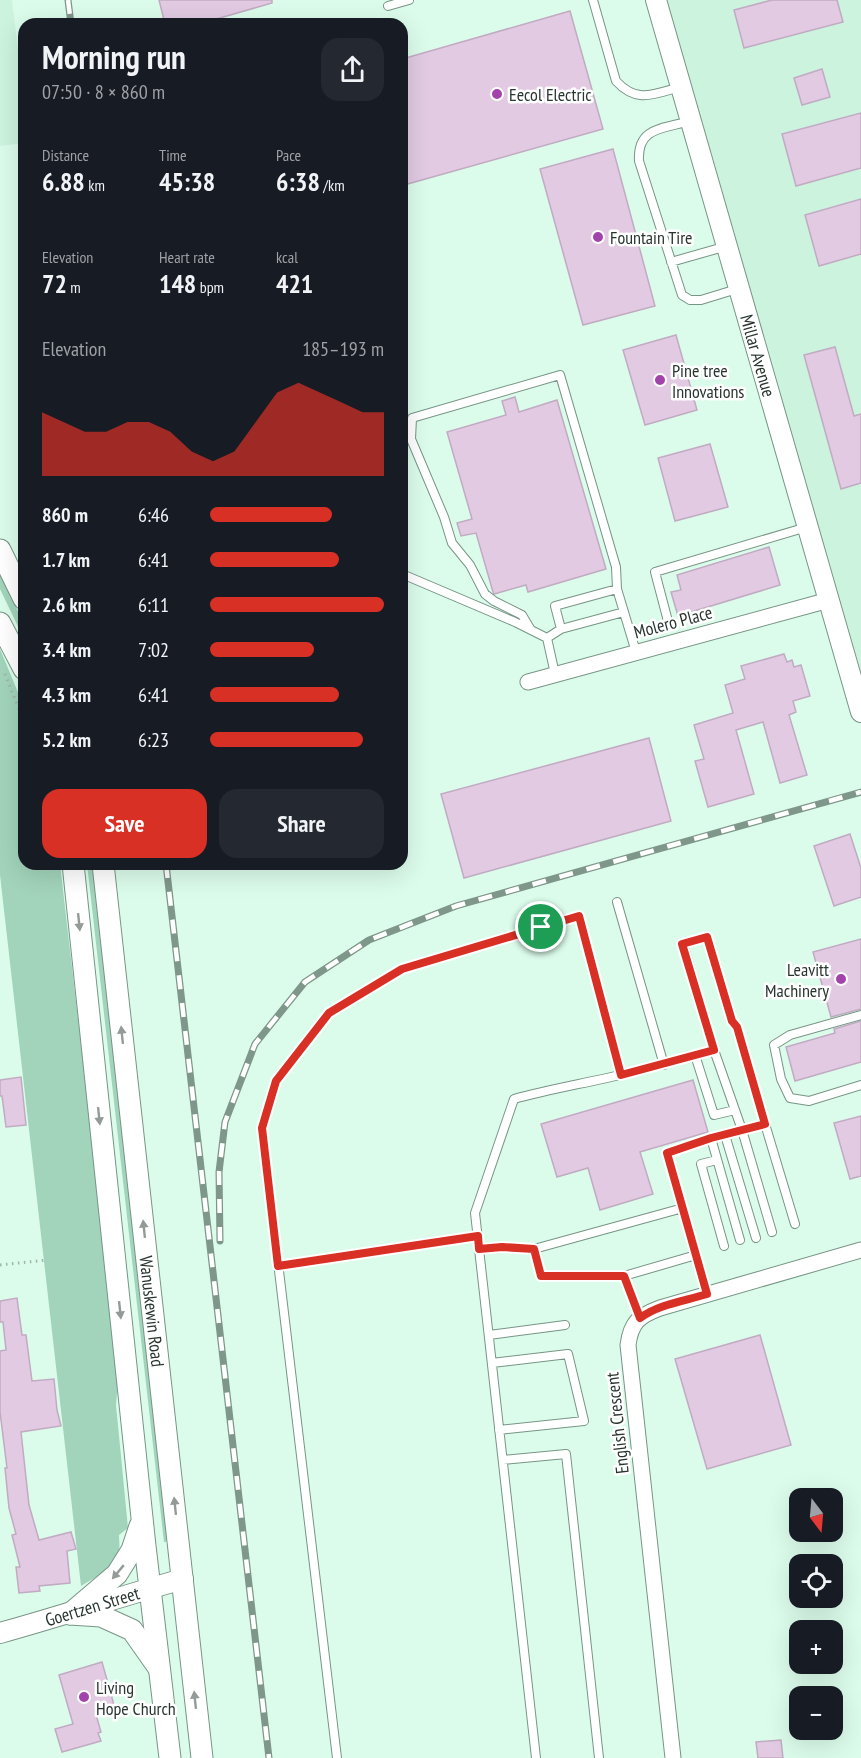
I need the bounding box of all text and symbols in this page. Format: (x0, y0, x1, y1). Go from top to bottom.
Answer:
text: Morning run (42, 35, 186, 78)
button: share (321, 38, 384, 101)
text: 07:50 · 8 × 860 m (42, 79, 165, 105)
place label: Eecol Electric (509, 83, 592, 106)
marker: Eecol Electric (490, 87, 504, 101)
text: Distance (42, 145, 89, 165)
text: Time (159, 145, 187, 165)
text: Pace (276, 145, 301, 165)
text: 6.88 (42, 165, 85, 198)
text: 45:38 (159, 165, 215, 198)
text: 6:38 (276, 165, 320, 198)
text: km (85, 175, 105, 195)
text: /km (320, 175, 345, 195)
place label: Fountain Tire (610, 226, 693, 249)
marker: Fountain Tire (591, 230, 605, 244)
text: Elevation (42, 247, 93, 267)
text: Heart rate (159, 247, 215, 267)
text: kcal (276, 247, 298, 267)
text: 72 (42, 267, 67, 300)
text: 148 (159, 267, 196, 300)
text: 421 (276, 267, 313, 300)
text: m (67, 277, 81, 297)
text: bpm (196, 277, 224, 297)
street label: Millar Avenue (736, 312, 781, 399)
text: Elevation (42, 336, 106, 362)
text: 185–193 m (302, 336, 384, 362)
place label: Pine tree Innovations (672, 359, 744, 403)
marker: Pine tree Innovations (653, 373, 667, 387)
text: 860 m (42, 502, 88, 528)
text: 6:46 (138, 502, 169, 528)
text: 1.7 km (42, 547, 90, 573)
text: 6:41 (138, 547, 169, 573)
text: 2.6 km (42, 592, 91, 618)
text: 6:11 (138, 592, 169, 618)
street label: Molero Place (631, 600, 715, 644)
text: 3.4 km (42, 637, 91, 663)
text: 7:02 (138, 637, 169, 663)
text: 4.3 km (42, 682, 91, 708)
text: 6:41 (138, 682, 169, 708)
text: 5.2 km (42, 727, 91, 753)
text: 6:23 (138, 727, 169, 753)
button: Save (42, 789, 207, 858)
button: Share (219, 789, 384, 858)
pin (515, 901, 566, 952)
icon: arrive (524, 910, 557, 943)
one-way arrow (74, 913, 84, 932)
place label: Leavitt Machinery (765, 958, 829, 1002)
marker: Leavitt Machinery (834, 972, 848, 986)
one-way arrow (117, 1025, 127, 1044)
one-way arrow (94, 1107, 104, 1126)
one-way arrow (139, 1219, 149, 1238)
street label: Wanuskewin Road (135, 1255, 170, 1368)
one-way arrow (115, 1301, 125, 1320)
street label: English Crescent (600, 1371, 634, 1475)
north arrow (789, 1488, 843, 1542)
map controls (789, 1488, 843, 1740)
one-way arrow (170, 1496, 180, 1515)
button: locate (789, 1554, 843, 1608)
one-way arrow (111, 1564, 124, 1580)
street label: Goertzen Street (42, 1581, 142, 1631)
button: + (789, 1620, 843, 1674)
place label: Living Hope Church (96, 1676, 176, 1720)
button: − (789, 1686, 843, 1740)
marker: Living Hope Church (77, 1690, 91, 1704)
one-way arrow (190, 1690, 200, 1709)

